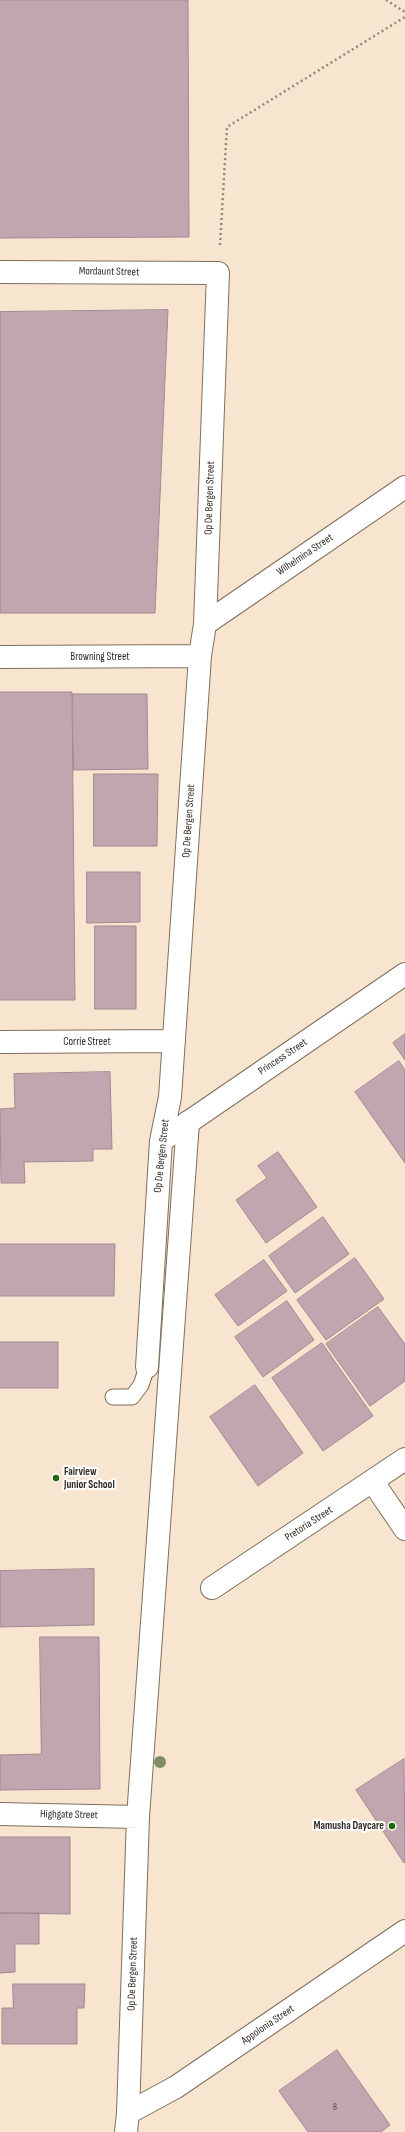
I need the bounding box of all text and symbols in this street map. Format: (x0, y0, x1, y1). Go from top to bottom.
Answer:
street label: Mordaunt Street (79, 265, 139, 279)
street label: Op De Bergen Street (202, 461, 218, 535)
street label: Wilhelmina Street (274, 531, 336, 579)
street label: Browning Street (70, 650, 130, 664)
street label: Op De Bergen Street (180, 784, 198, 858)
street label: Corrie Street (63, 1035, 111, 1049)
street label: Princess Street (256, 1036, 310, 1078)
street label: Op De Bergen Street (152, 1119, 172, 1193)
place label: Fairview Junior School (64, 1465, 115, 1491)
marker: Fairview Junior School (51, 1473, 61, 1483)
street label: Pretoria Street (283, 1504, 335, 1544)
street label: Highgate Street (40, 1808, 98, 1822)
place label: Mamusha Daycare (314, 1819, 384, 1833)
marker: Mamusha Daycare (387, 1821, 397, 1831)
street label: Op De Bergen Street (125, 1937, 141, 2011)
street label: Appolonia Street (239, 2002, 297, 2048)
house number: 8 (333, 2103, 337, 2113)

